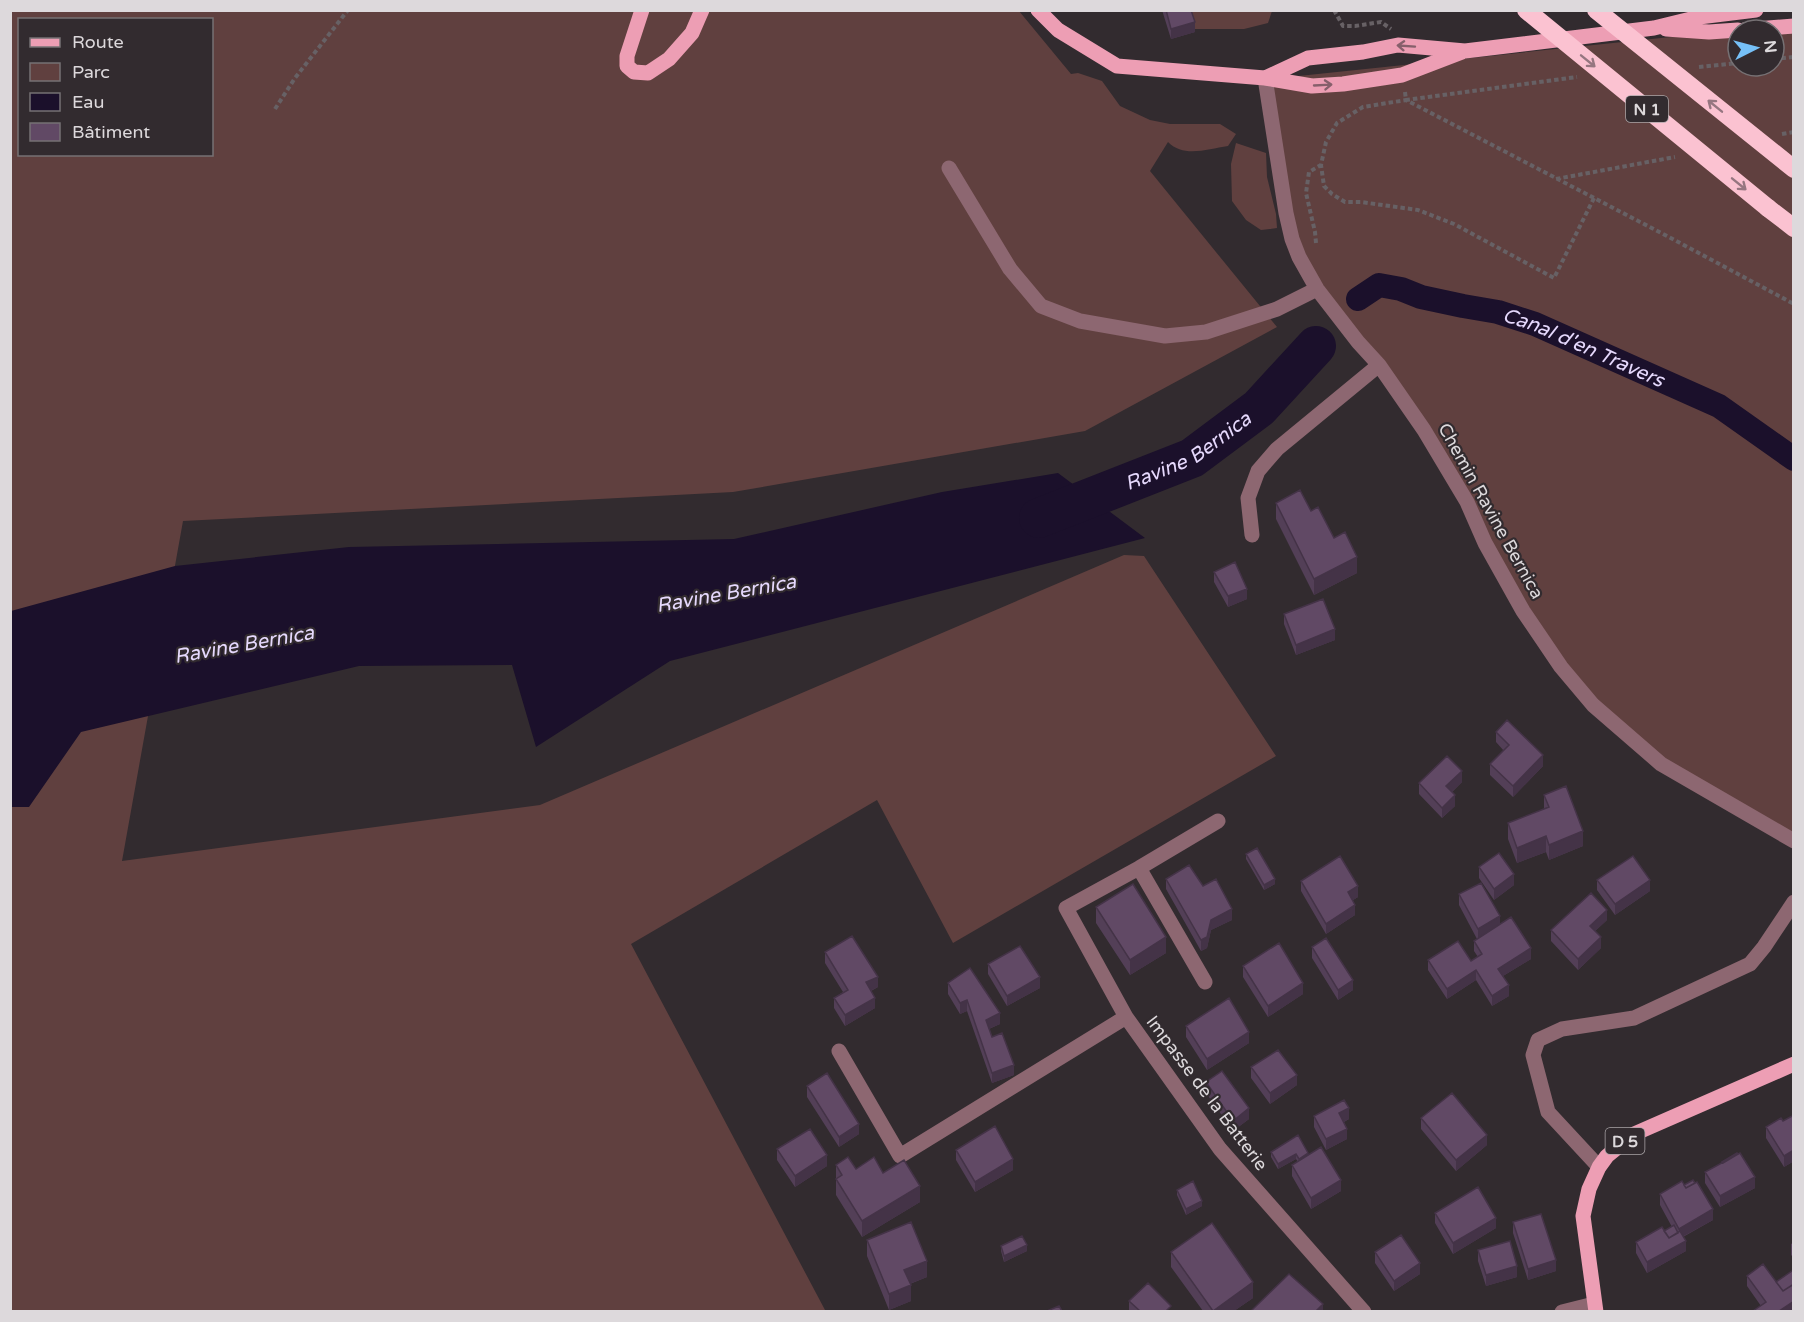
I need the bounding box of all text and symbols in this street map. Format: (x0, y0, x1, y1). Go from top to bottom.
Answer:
legend (18, 18, 213, 156)
north arrow (1726, 18, 1786, 78)
text: Route (72, 31, 124, 53)
text: N (1759, 39, 1781, 54)
one-way arrow (1397, 41, 1417, 52)
one-way arrow (1580, 54, 1596, 67)
text: Parc (72, 61, 110, 83)
one-way arrow (1312, 80, 1332, 91)
text: Eau (72, 91, 104, 113)
road number: N 1 (1626, 96, 1668, 122)
one-way arrow (1707, 100, 1723, 113)
text: Bâtiment (72, 121, 150, 143)
one-way arrow (1731, 177, 1746, 191)
water label: Canal d'en Travers (1499, 303, 1669, 394)
water label: Ravine Bernica (1122, 407, 1257, 496)
street label: Chemin Ravine Bernica (1433, 419, 1549, 603)
water label: Ravine Bernica (654, 570, 799, 618)
water label: Ravine Bernica (172, 621, 317, 669)
street label: Impasse de la Batterie (1142, 1011, 1272, 1175)
road number: D 5 (1606, 1128, 1644, 1154)

